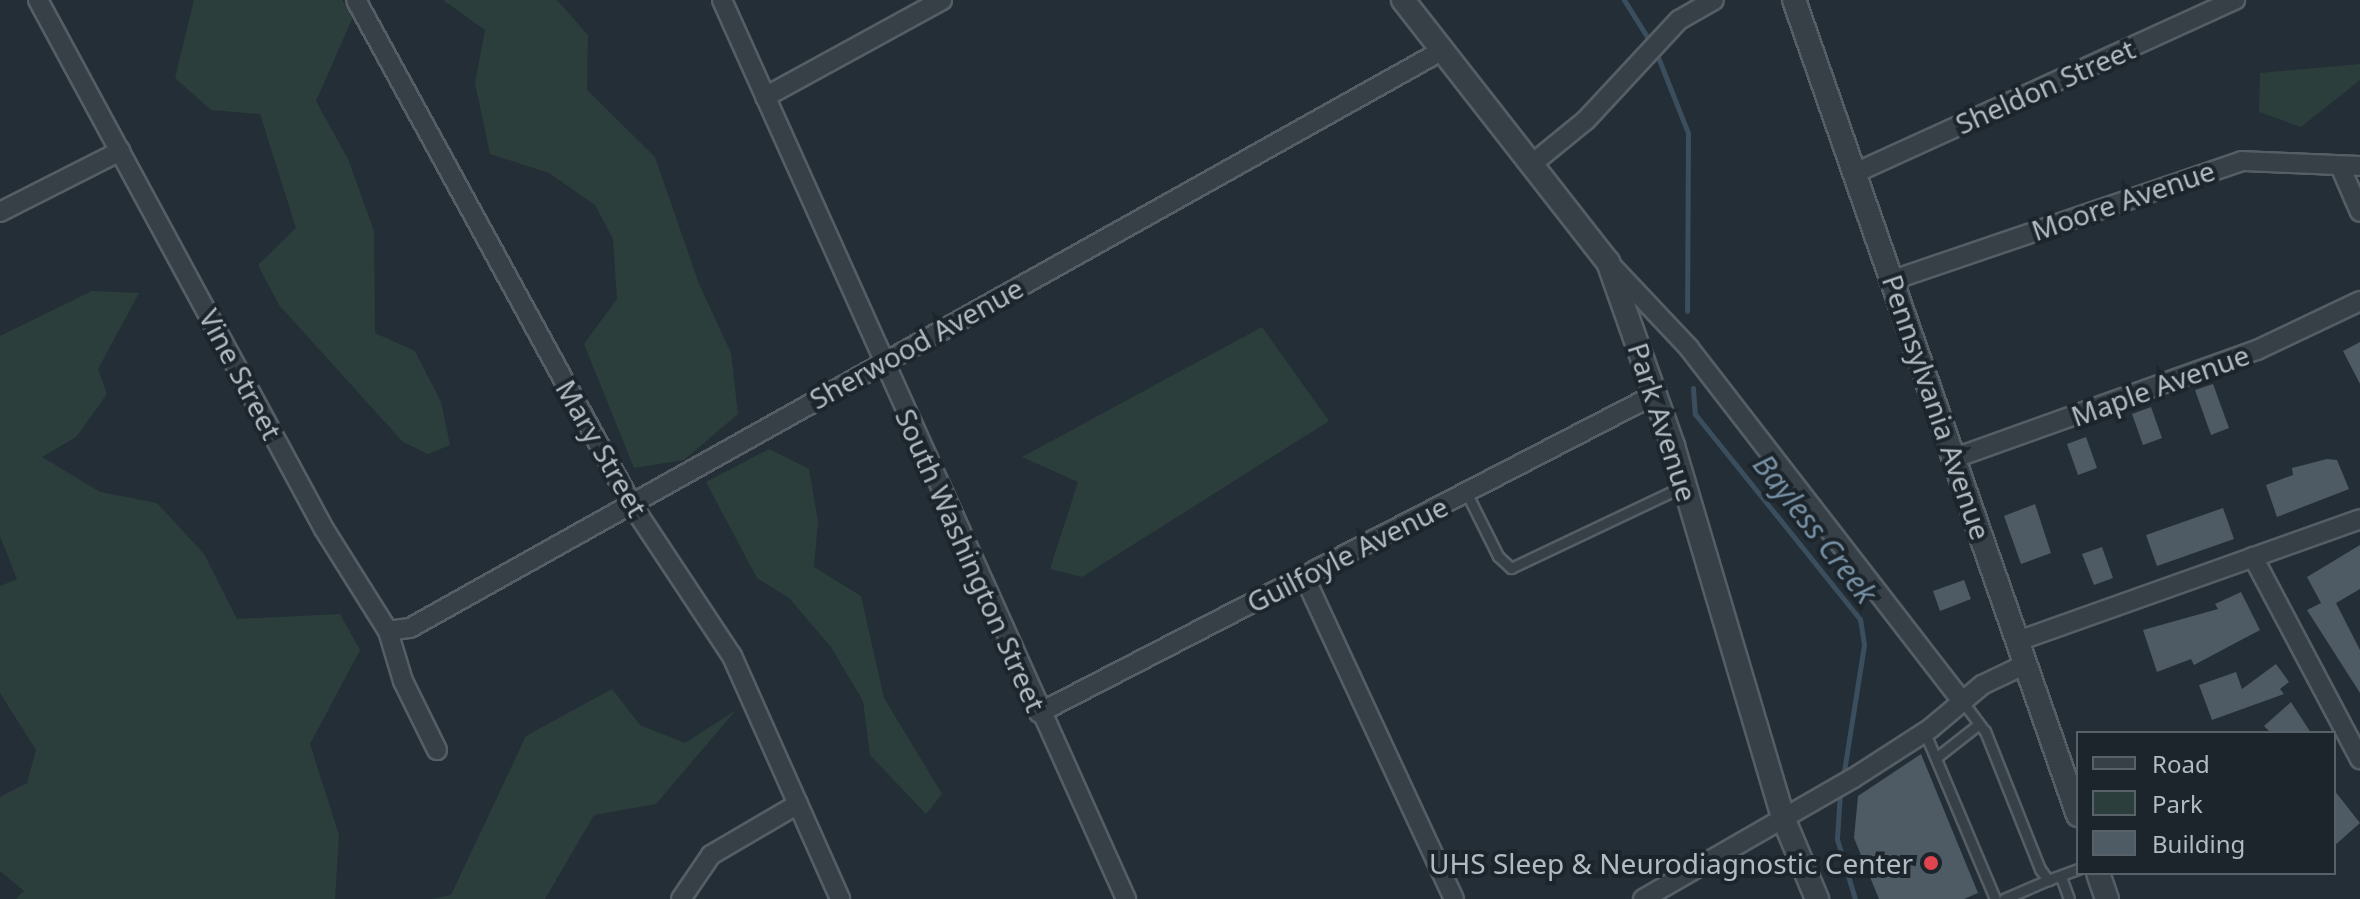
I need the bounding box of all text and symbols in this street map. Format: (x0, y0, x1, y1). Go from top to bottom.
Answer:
street label: Sheldon Street (1950, 31, 2140, 141)
street label: Moore Avenue (2027, 153, 2219, 247)
street label: Sherwood Avenue (803, 270, 1029, 416)
street label: Pennsylvania Avenue (1876, 270, 1998, 544)
street label: Vine Street (193, 303, 289, 445)
street label: Maple Avenue (2066, 337, 2254, 433)
street label: Park Avenue (1622, 338, 1704, 506)
street label: Mary Street (549, 374, 655, 522)
street label: South Washington Street (889, 403, 1053, 717)
water label: Bayless Creek (1746, 447, 1884, 611)
street label: Guilfoyle Avenue (1241, 489, 1453, 619)
legend (2076, 731, 2336, 875)
text: Road (2152, 747, 2210, 780)
text: Park (2152, 787, 2203, 820)
text: Building (2152, 827, 2245, 860)
place label: UHS Sleep & Neurodiagnostic Center (1429, 846, 1913, 880)
marker: UHS Sleep & Neurodiagnostic Center (1920, 852, 1942, 874)

